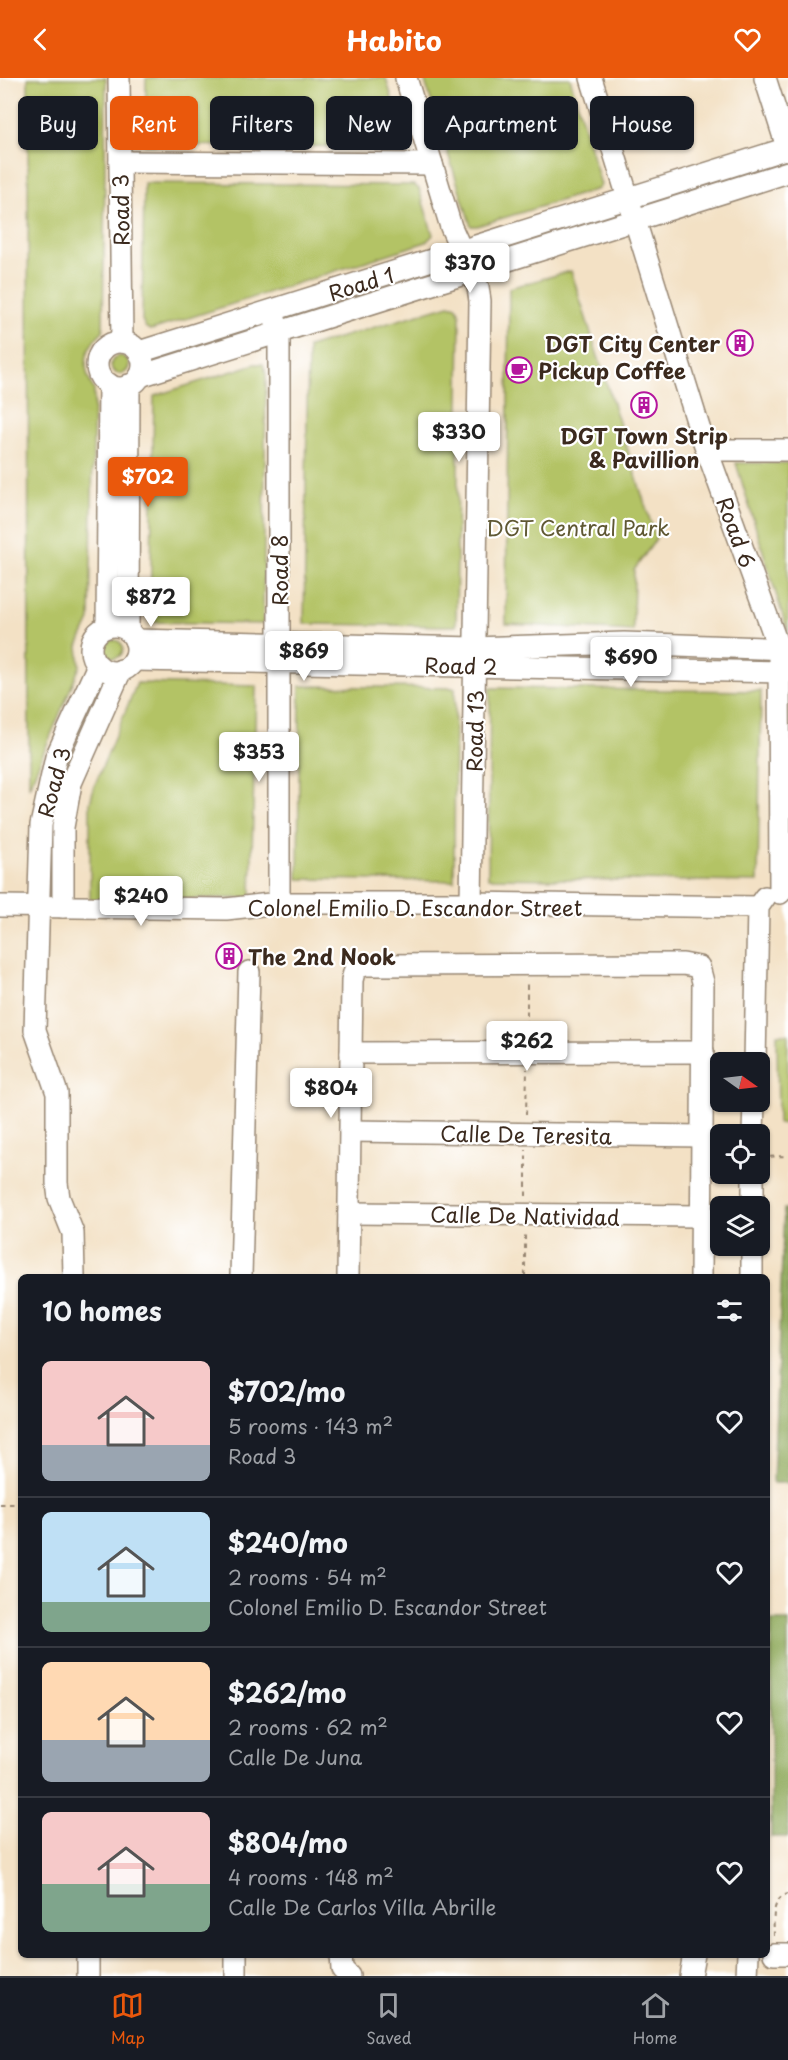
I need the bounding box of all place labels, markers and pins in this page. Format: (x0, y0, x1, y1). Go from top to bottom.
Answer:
pin: $370 (434, 243, 506, 294)
place label: DGT City Center (545, 327, 720, 359)
building icon: DGT City Center (725, 328, 755, 358)
place label: Pickup Coffee (538, 354, 686, 386)
cafe icon: Pickup Coffee (504, 355, 534, 385)
building icon: DGT Town Strip & Pavillion (629, 390, 659, 420)
pin: $330 (423, 412, 495, 463)
place label: DGT Town Strip & Pavillion (560, 419, 728, 475)
pin: $702 (112, 457, 184, 508)
pin: $872 (115, 577, 187, 628)
pin: $869 (268, 631, 340, 682)
pin: $690 (595, 637, 667, 688)
pin: $353 (223, 732, 295, 783)
pin: $240 (105, 876, 177, 927)
place label: The 2nd Nook (248, 940, 396, 972)
building icon: The 2nd Nook (214, 941, 244, 971)
pin: $262 (491, 1021, 563, 1072)
pin: $804 (295, 1068, 367, 1119)

